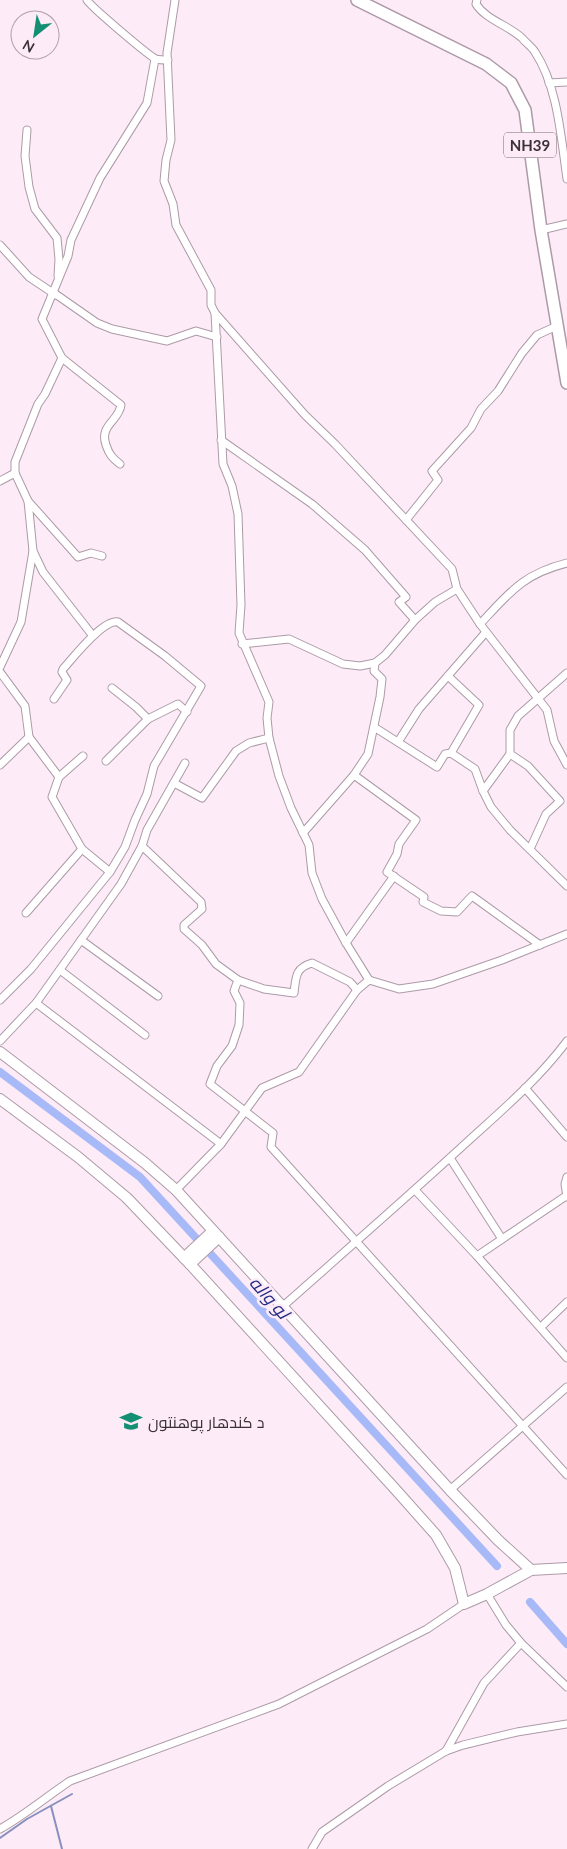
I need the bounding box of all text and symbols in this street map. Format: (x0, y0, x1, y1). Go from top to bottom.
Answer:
north arrow (10, 10, 60, 60)
text: N (19, 37, 37, 57)
road number: NH39 (504, 132, 556, 158)
water label: لو واله (245, 1271, 296, 1324)
school or university icon: د کندهار پوهنتون (118, 1408, 144, 1434)
place label: د کندهار پوهنتون (148, 1412, 264, 1434)

